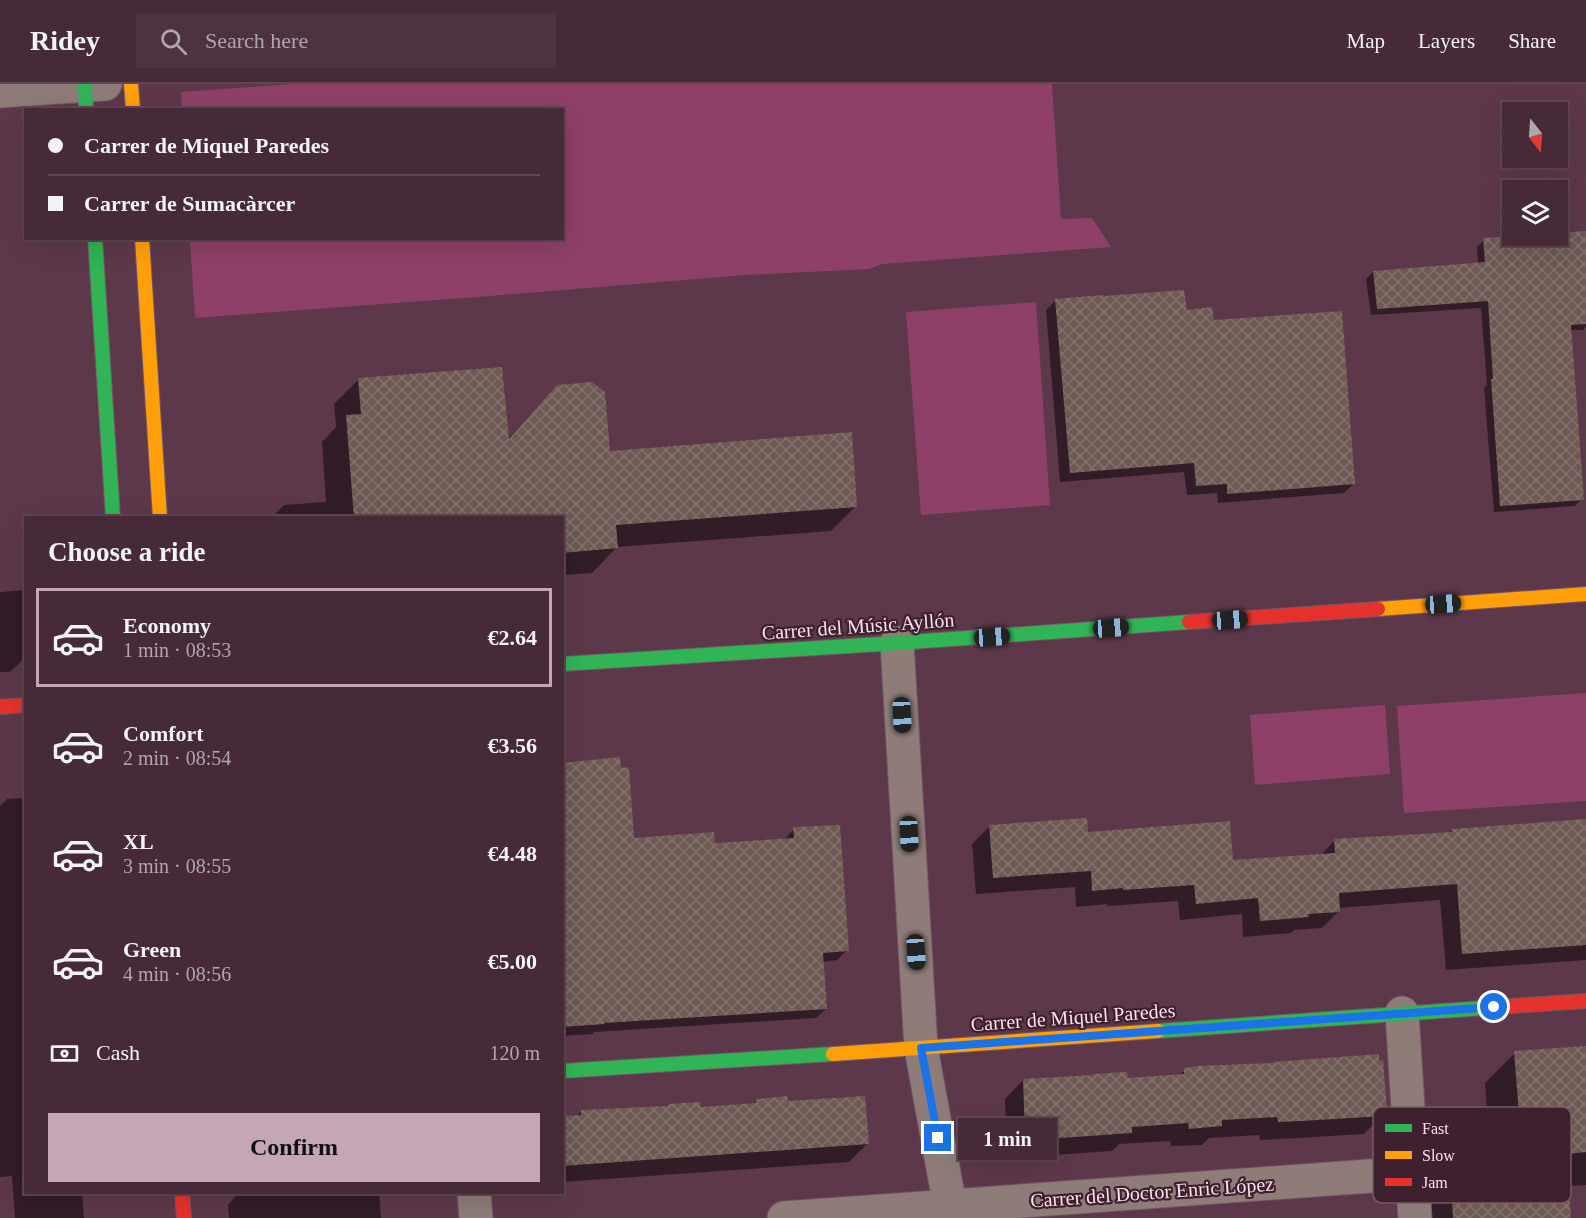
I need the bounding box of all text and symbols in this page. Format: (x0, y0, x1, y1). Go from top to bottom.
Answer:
search box (136, 14, 556, 68)
text: Ridey (30, 25, 100, 56)
icon: search (157, 25, 190, 58)
text: Search here (205, 28, 308, 53)
text: Map (1347, 29, 1385, 53)
text: Layers (1418, 29, 1475, 53)
text: Share (1508, 29, 1556, 53)
north arrow (1502, 102, 1568, 168)
map controls (1502, 102, 1568, 246)
text: Carrer de Miquel Paredes (84, 133, 329, 158)
button: layers (1502, 180, 1568, 246)
text: Carrer de Sumacàrcer (84, 191, 295, 216)
text: Choose a ride (48, 537, 206, 567)
car (1424, 594, 1462, 614)
street label: Carrer del Músic Ayllón (761, 608, 955, 645)
car (1211, 610, 1249, 630)
icon: car (51, 611, 105, 665)
text: Economy (123, 613, 211, 638)
car (1092, 618, 1130, 638)
text: €2.64 (488, 625, 537, 650)
car (973, 627, 1011, 647)
text: 1 min · 08:53 (123, 639, 231, 661)
car (892, 697, 912, 733)
icon: car (51, 719, 105, 773)
text: Comfort (123, 721, 204, 746)
text: €3.56 (488, 733, 537, 758)
text: 2 min · 08:54 (123, 747, 231, 769)
car (899, 816, 919, 852)
icon: car (51, 827, 105, 881)
text: XL (123, 829, 154, 854)
text: €4.48 (488, 841, 537, 866)
text: 3 min · 08:55 (123, 855, 231, 877)
car (906, 933, 926, 971)
icon: car (51, 935, 105, 989)
text: Green (123, 937, 181, 962)
text: €5.00 (488, 949, 537, 974)
text: 4 min · 08:56 (123, 963, 231, 985)
route start (1480, 993, 1507, 1020)
street label: Carrer de Miquel Paredes (970, 999, 1176, 1036)
icon: cash (48, 1037, 81, 1070)
text: Cash (96, 1040, 140, 1065)
text: 120 m (489, 1042, 540, 1064)
legend (1373, 1107, 1571, 1203)
button: Confirm (48, 1113, 540, 1182)
callout: 1 min (959, 1117, 1058, 1159)
text: Fast (1422, 1120, 1449, 1137)
route end (924, 1124, 951, 1151)
text: 1 min (983, 1128, 1032, 1150)
text: Slow (1422, 1147, 1455, 1164)
street label: Carrer del Doctor Enric López (1029, 1172, 1275, 1212)
text: Jam (1422, 1174, 1448, 1191)

